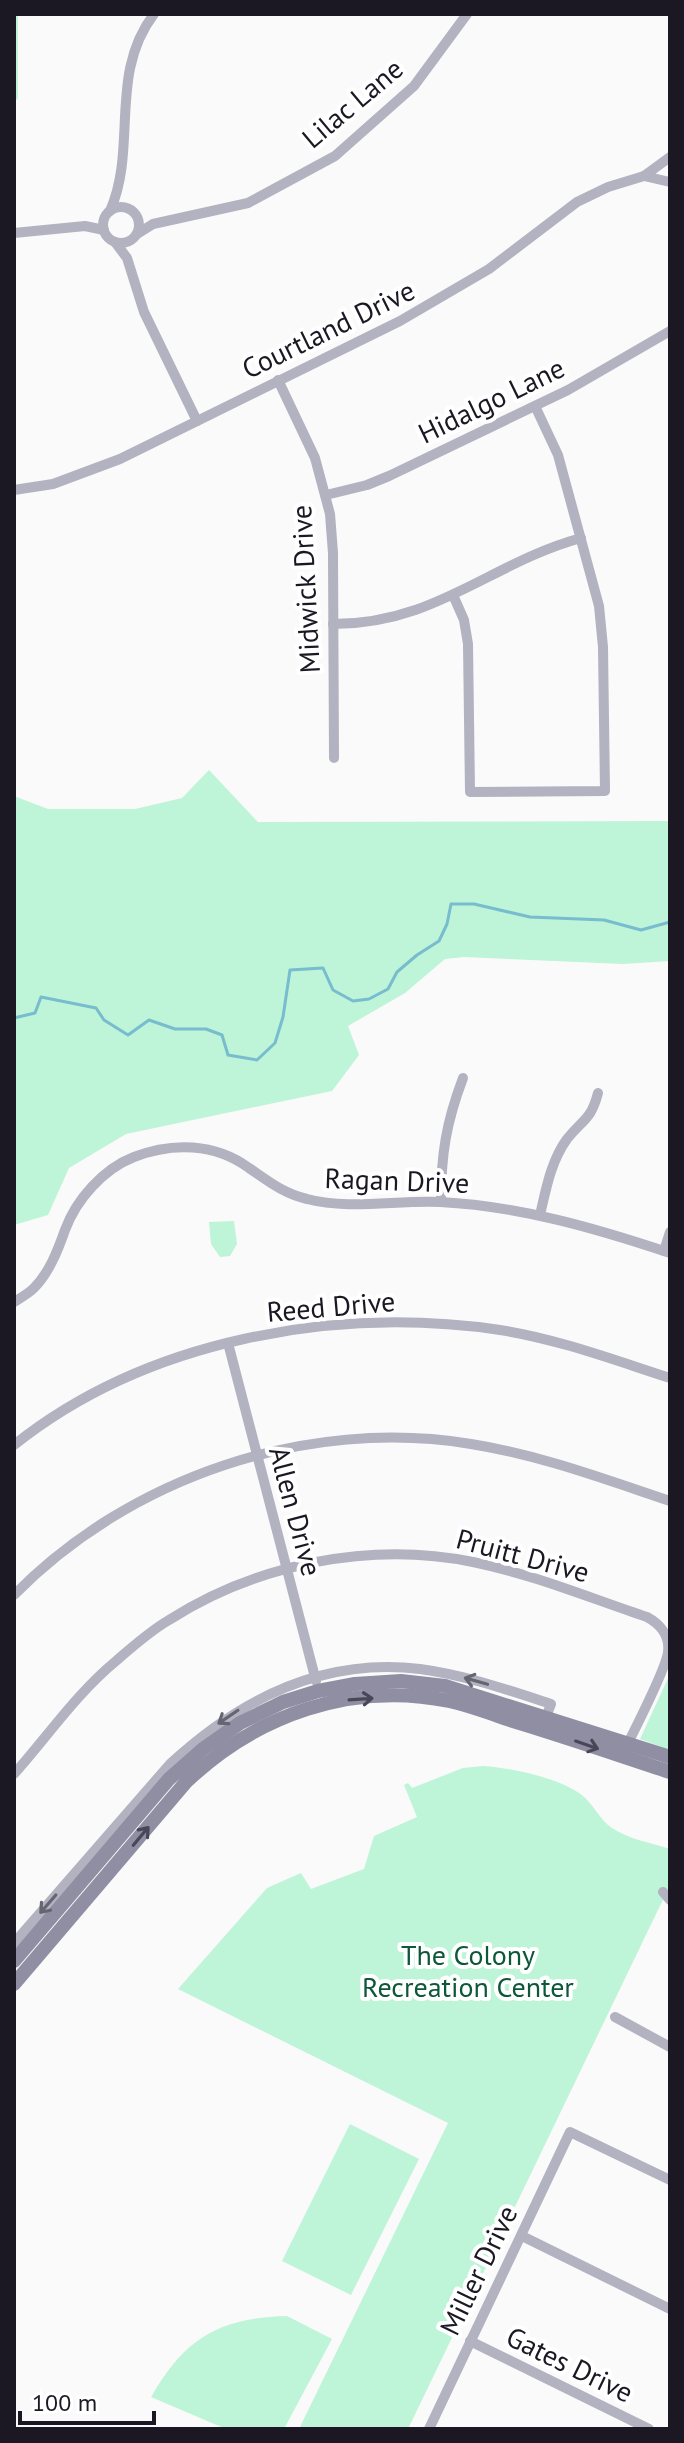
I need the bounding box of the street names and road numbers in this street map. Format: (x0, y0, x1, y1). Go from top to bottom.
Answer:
street label: Lilac Lane (294, 50, 410, 156)
street label: Courtland Drive (236, 271, 420, 387)
street label: Hidalgo Lane (412, 349, 570, 451)
street label: Midwick Drive (282, 504, 328, 674)
street label: Ragan Drive (324, 1159, 470, 1201)
street label: Reed Drive (265, 1282, 397, 1330)
street label: Allen Drive (261, 1442, 331, 1580)
street label: Pruitt Drive (453, 1520, 593, 1590)
street label: Miller Drive (431, 2199, 525, 2341)
street label: Gates Drive (501, 2317, 639, 2411)

